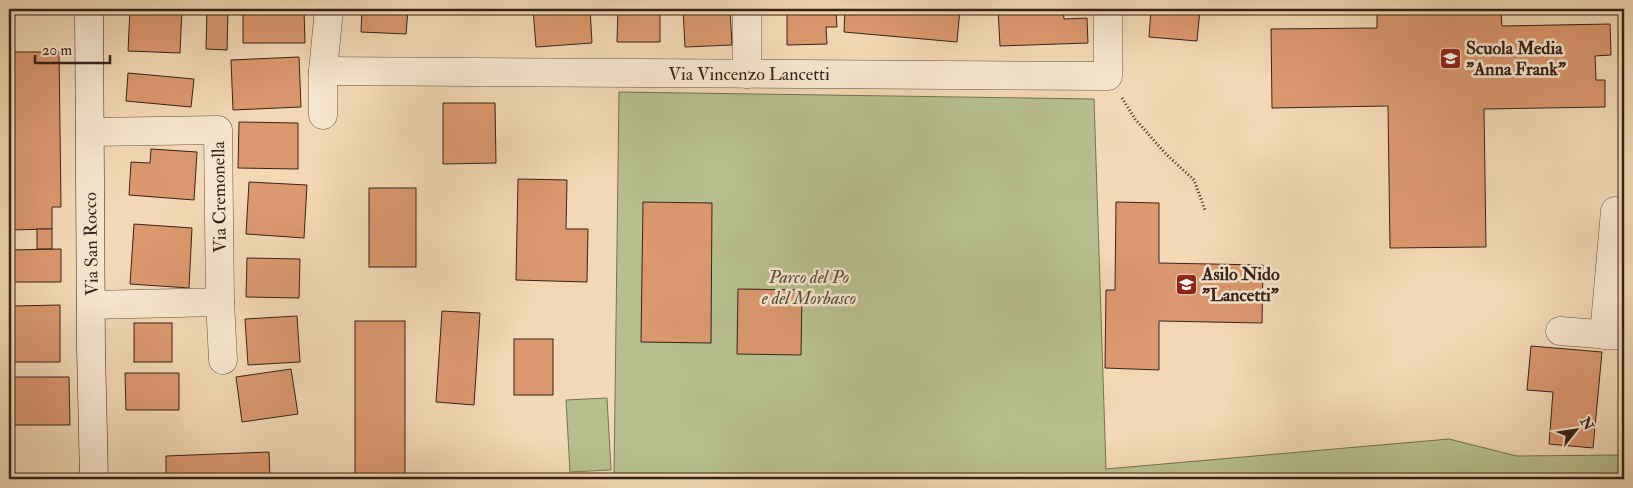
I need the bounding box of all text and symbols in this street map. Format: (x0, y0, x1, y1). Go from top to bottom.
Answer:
scale bar (35, 32, 110, 64)
place label: Scuola Media "Anna Frank" (1466, 37, 1566, 81)
text: 20 m (42, 41, 72, 60)
school or university icon: Scuola Media "Anna Frank" (1438, 46, 1462, 70)
street label: Via Vincenzo Lancetti (668, 63, 830, 86)
street label: Via Cremonella (207, 140, 232, 253)
street label: Via San Rocco (79, 192, 104, 296)
place label: Asilo Nido "Lancetti" (1201, 263, 1280, 307)
park label: Parco del Po e del Morbasco (762, 266, 856, 310)
school or university icon: Asilo Nido "Lancetti" (1174, 272, 1198, 296)
north arrow (1550, 406, 1600, 456)
text: N (1576, 413, 1598, 434)

